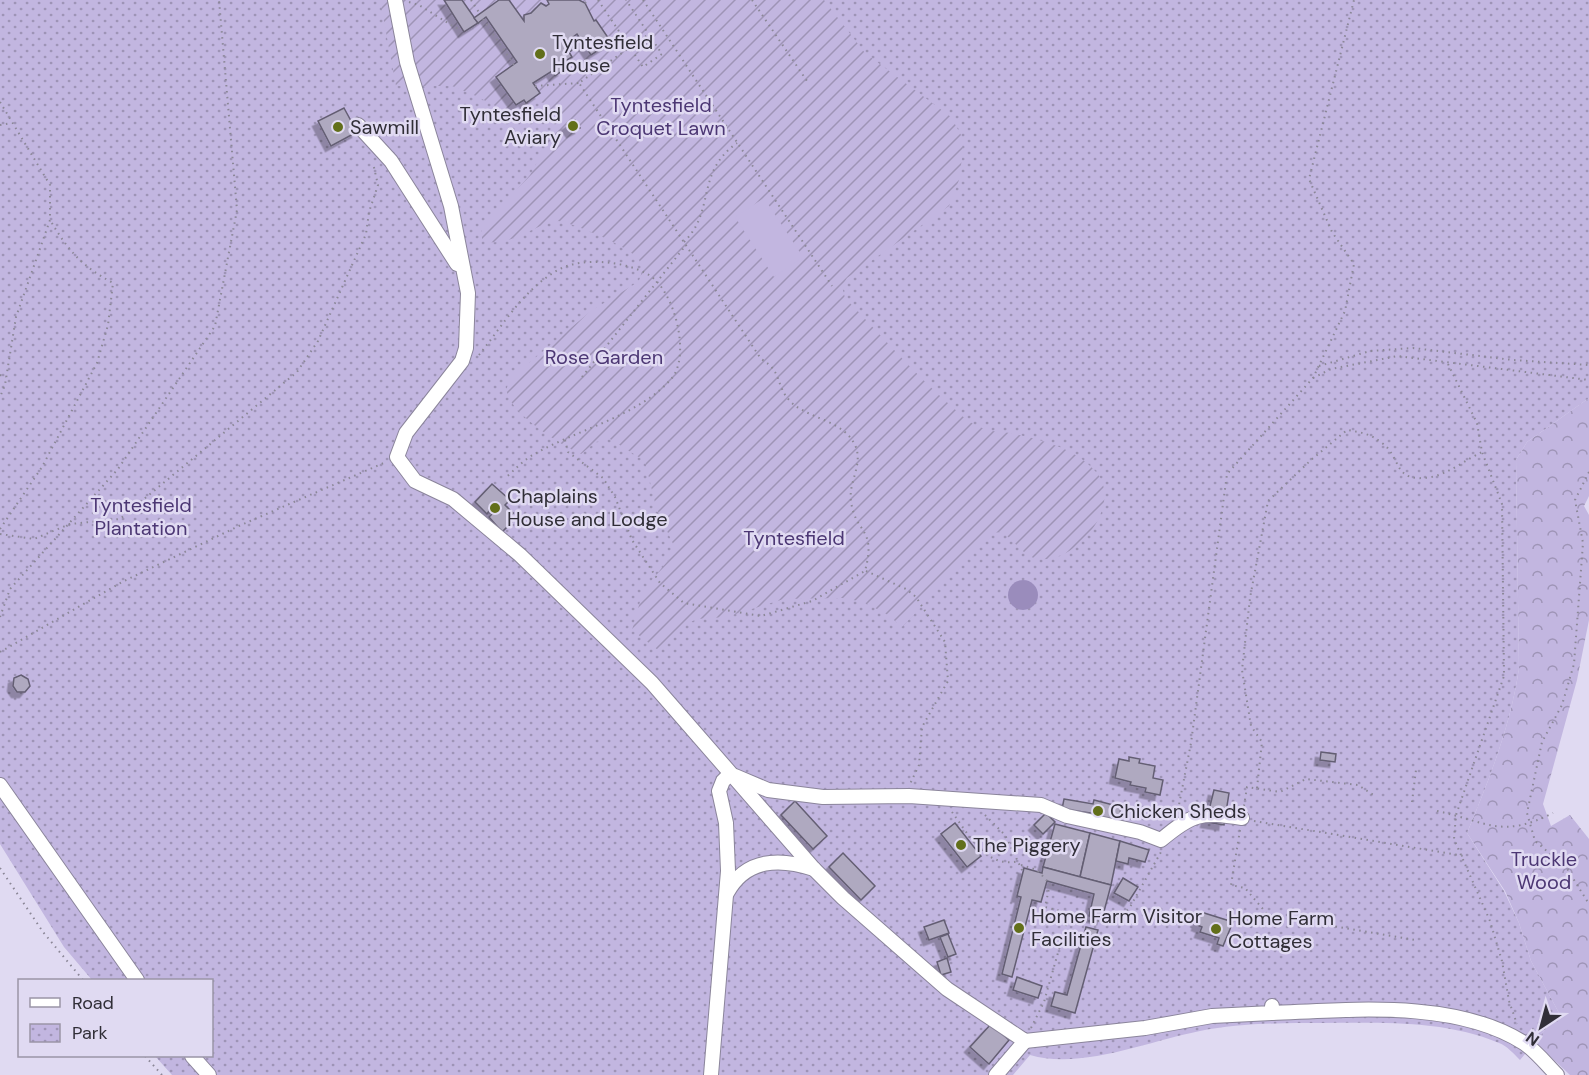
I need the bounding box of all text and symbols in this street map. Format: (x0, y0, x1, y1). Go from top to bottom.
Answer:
place label: Tyntesfield House (552, 29, 653, 78)
marker: Tyntesfield House (533, 47, 547, 61)
park label: Tyntesfield Croquet Lawn (596, 92, 726, 141)
place label: Tyntesfield Aviary (460, 101, 561, 150)
place label: Sawmill (350, 114, 419, 140)
marker: Tyntesfield Aviary (566, 119, 580, 133)
marker: Sawmill (331, 120, 345, 134)
park label: Rose Garden (545, 344, 663, 370)
place label: Chaplains House and Lodge (507, 483, 668, 532)
park label: Tyntesfield Plantation (90, 492, 192, 541)
marker: Chaplains House and Lodge (488, 501, 502, 515)
park label: Tyntesfield (743, 525, 845, 551)
place label: Chicken Sheds (1110, 798, 1247, 824)
marker: Chicken Sheds (1091, 804, 1105, 818)
place label: The Piggery (973, 832, 1081, 858)
marker: The Piggery (954, 838, 968, 852)
park label: Truckle Wood (1511, 846, 1577, 895)
place label: Home Farm Visitor Facilities (1031, 903, 1202, 952)
place label: Home Farm Cottages (1228, 905, 1334, 954)
marker: Home Farm Visitor Facilities (1012, 921, 1026, 935)
marker: Home Farm Cottages (1209, 922, 1223, 936)
legend (18, 979, 213, 1057)
text: Road (72, 991, 114, 1015)
north arrow (1511, 997, 1571, 1057)
text: Park (72, 1021, 108, 1045)
text: N (1522, 1027, 1543, 1051)

